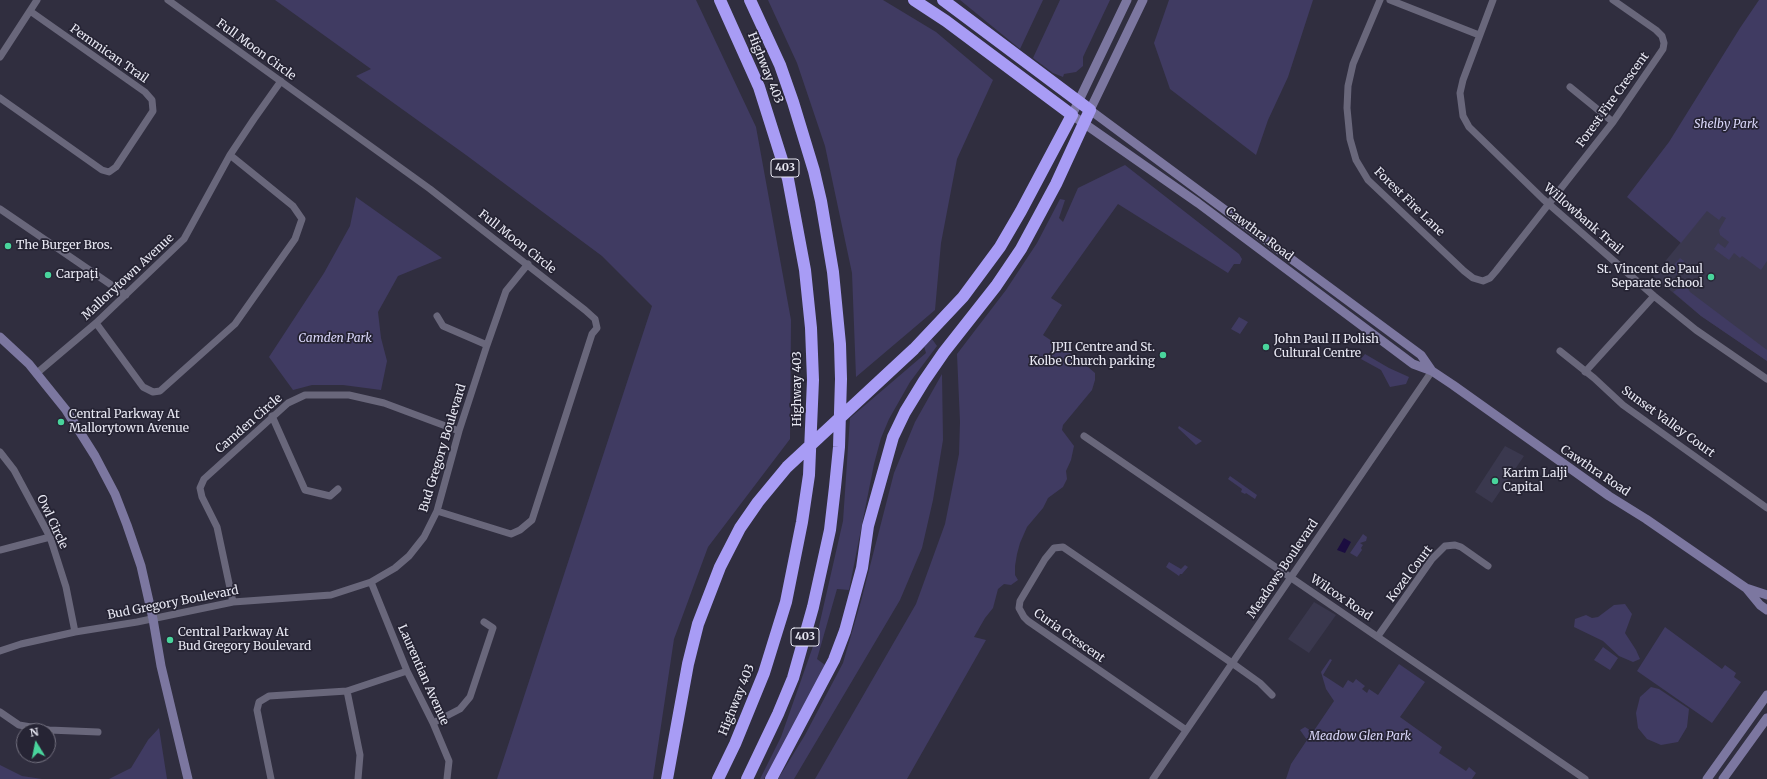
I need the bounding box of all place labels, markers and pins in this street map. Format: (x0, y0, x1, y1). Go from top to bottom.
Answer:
place label: The Burger Bros. (16, 239, 113, 253)
marker: The Burger Bros. (3, 241, 13, 251)
place label: St. Vincent de Paul Separate School (1597, 263, 1703, 291)
place label: Carpați (56, 268, 98, 282)
marker: Carpați (43, 270, 53, 280)
marker: St. Vincent de Paul Separate School (1706, 272, 1716, 282)
place label: John Paul II Polish Cultural Centre (1274, 333, 1379, 361)
place label: JPII Centre and St. Kolbe Church parking (1029, 341, 1155, 369)
marker: John Paul II Polish Cultural Centre (1261, 342, 1271, 352)
marker: JPII Centre and St. Kolbe Church parking (1158, 350, 1168, 360)
place label: Central Parkway At Mallorytown Avenue (69, 408, 189, 436)
marker: Central Parkway At Mallorytown Avenue (56, 417, 66, 427)
place label: Karim Lalji Capital (1503, 467, 1567, 495)
marker: Karim Lalji Capital (1490, 476, 1500, 486)
place label: Central Parkway At Bud Gregory Boulevard (178, 626, 311, 654)
marker: Central Parkway At Bud Gregory Boulevard (165, 635, 175, 645)

